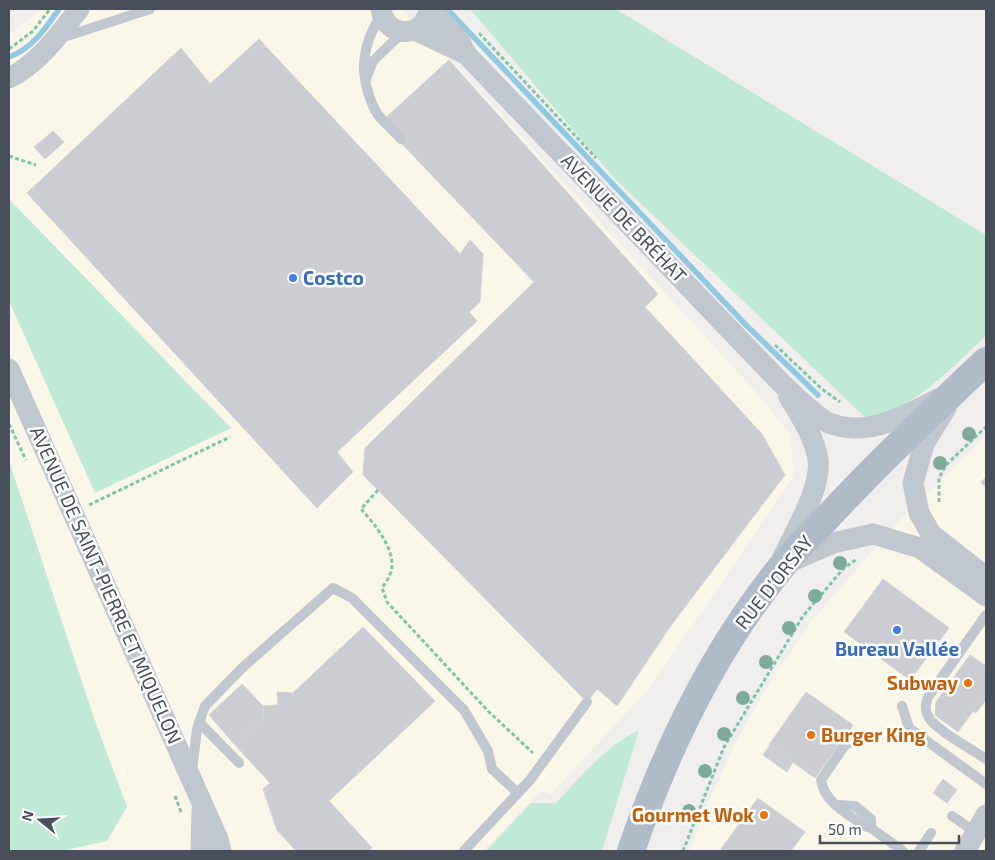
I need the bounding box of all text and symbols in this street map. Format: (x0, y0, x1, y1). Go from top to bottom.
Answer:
street label: AVENUE DE BRÉHAT (557, 148, 692, 287)
place label: Costco (303, 266, 364, 289)
marker: Costco (287, 272, 299, 284)
street label: AVENUE DE SAINT-PIERRE ET MIQUELON (26, 423, 187, 747)
street label: RUE D'ORSAY (730, 530, 817, 633)
marker: Bureau Vallée (891, 624, 903, 636)
place label: Bureau Vallée (835, 637, 959, 660)
place label: Subway (887, 671, 958, 695)
marker: Subway (962, 677, 974, 689)
place label: Burger King (821, 723, 926, 746)
marker: Burger King (805, 729, 817, 741)
north arrow (15, 795, 65, 845)
place label: Gourmet Wok (632, 803, 754, 826)
text: N (18, 808, 37, 823)
marker: Gourmet Wok (758, 809, 770, 821)
scale bar (820, 812, 959, 844)
text: 50 m (828, 820, 862, 838)

